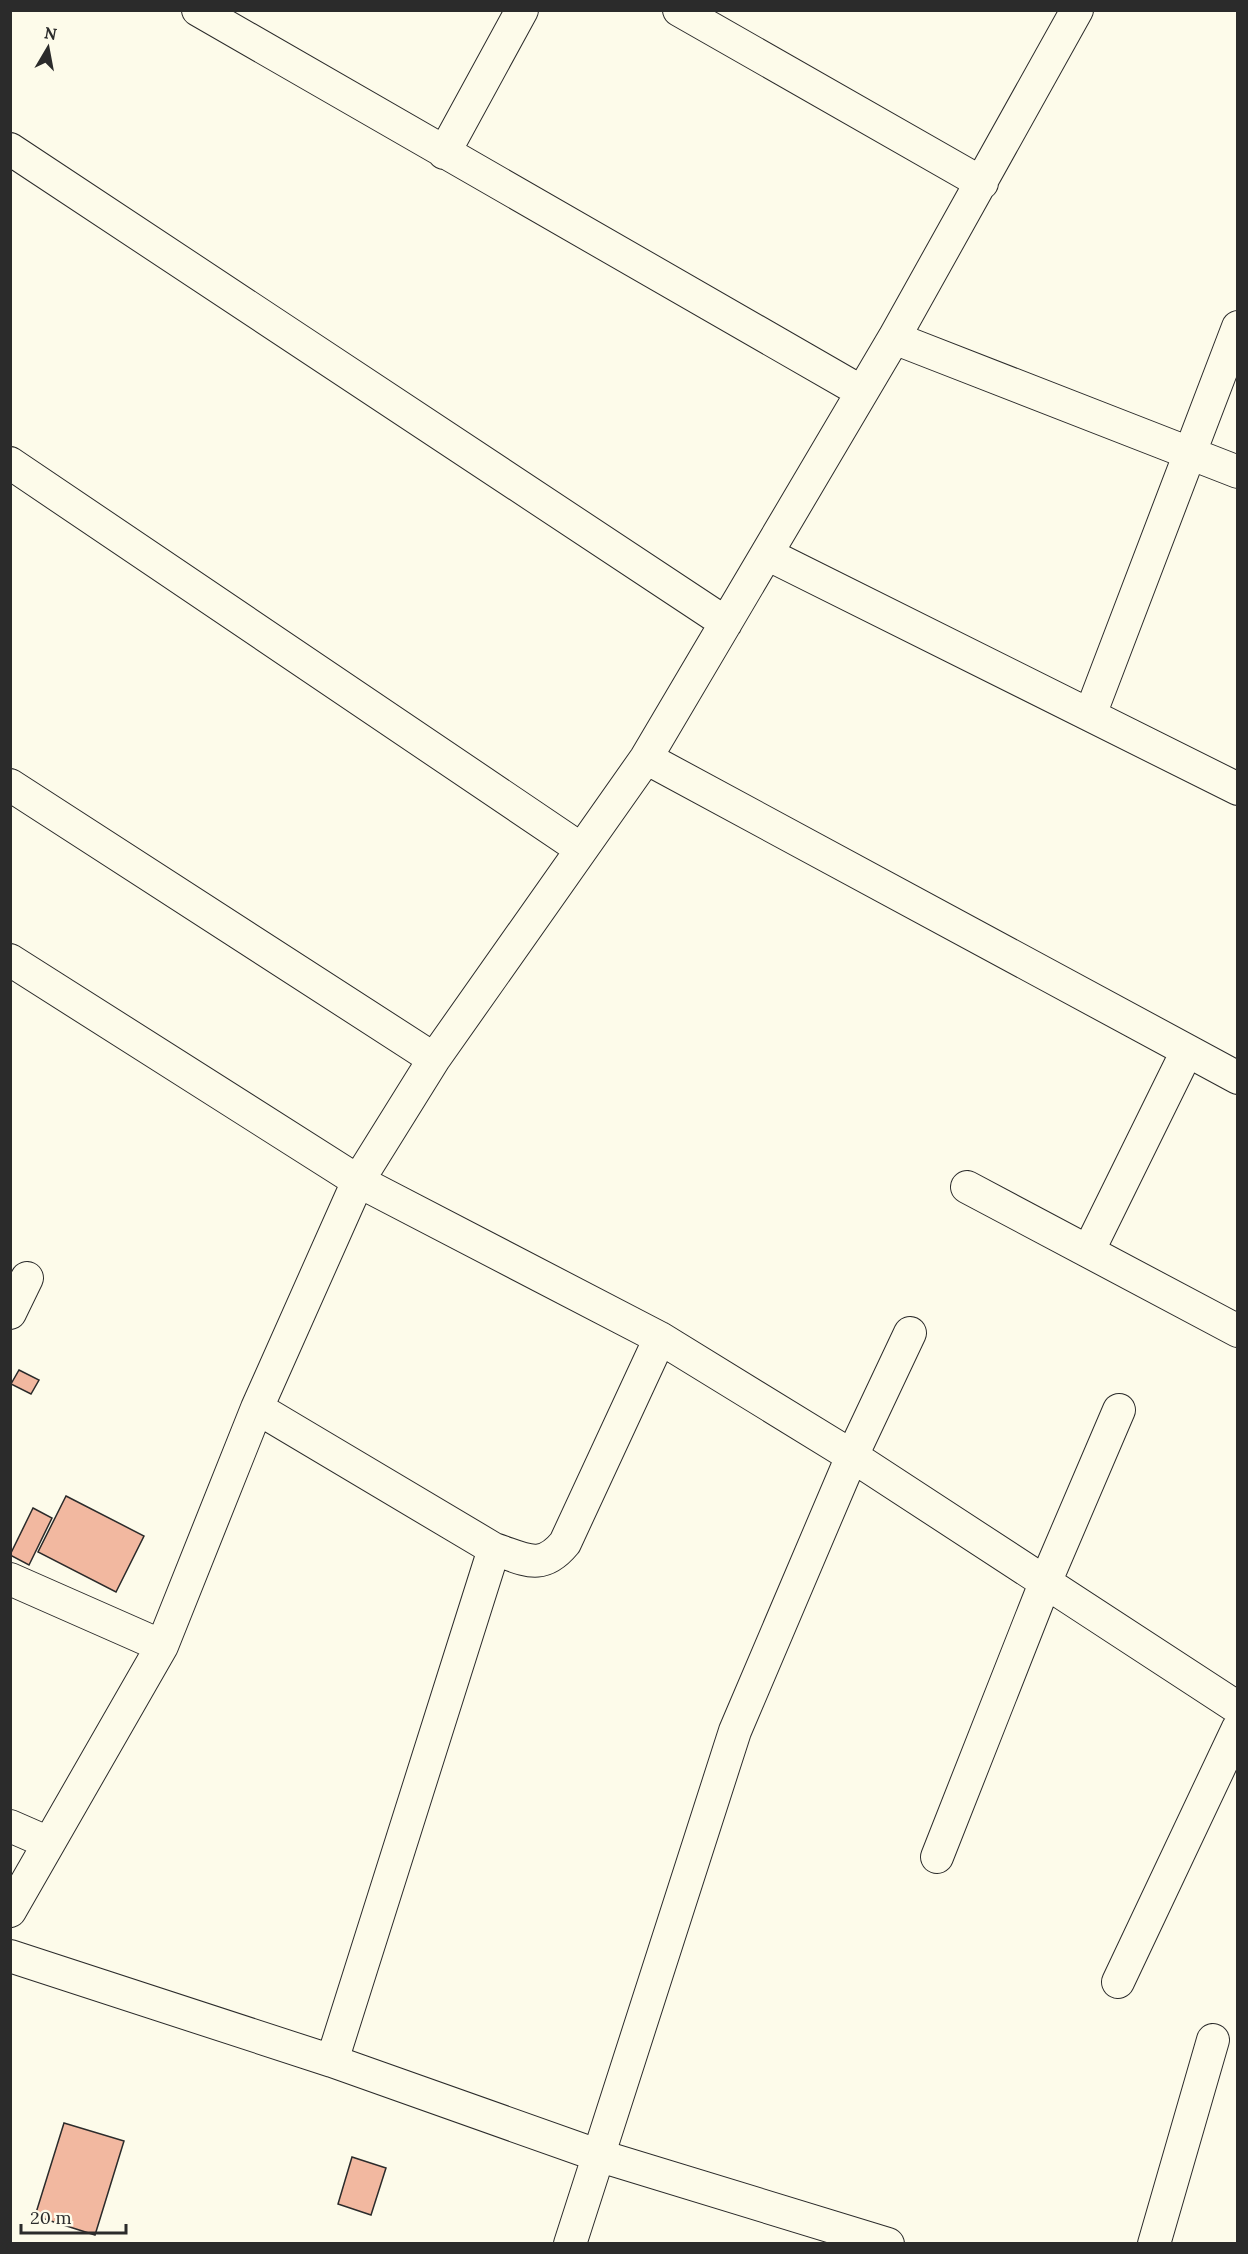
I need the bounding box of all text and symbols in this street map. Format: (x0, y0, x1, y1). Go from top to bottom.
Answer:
north arrow (18, 18, 78, 78)
text: N (43, 22, 58, 44)
scale bar (21, 2197, 126, 2235)
text: 20 m (30, 2206, 72, 2229)

